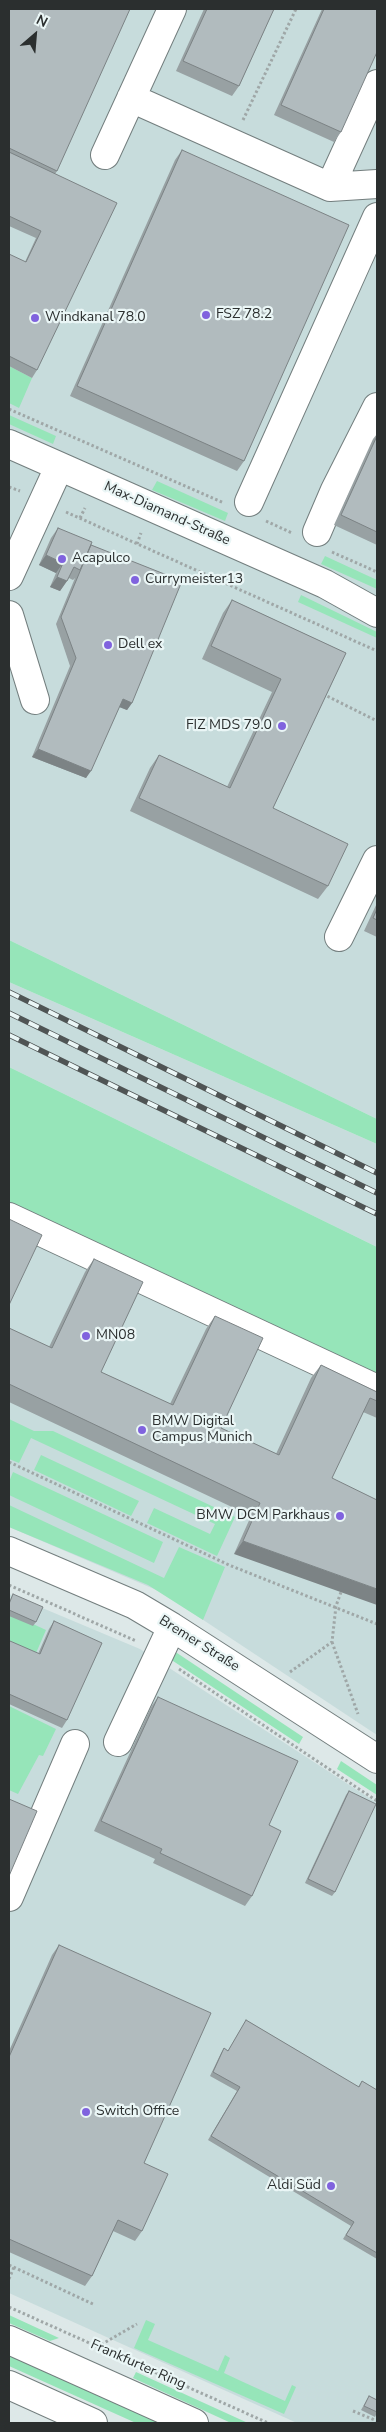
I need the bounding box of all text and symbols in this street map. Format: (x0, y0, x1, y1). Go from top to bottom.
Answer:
north arrow (10, 10, 60, 60)
text: N (33, 10, 51, 32)
place label: FSZ 78.2 (216, 307, 272, 323)
marker: FSZ 78.2 (200, 309, 212, 321)
place label: Windkanal 78.0 (45, 310, 146, 326)
marker: Windkanal 78.0 (29, 312, 41, 324)
street label: Max-Diamand-Straße (101, 479, 233, 549)
place label: Acapulco (72, 551, 130, 567)
marker: Acapulco (56, 553, 68, 565)
place label: Currymeister13 (145, 572, 243, 588)
marker: Currymeister13 (129, 574, 141, 586)
place label: Dell ex (118, 637, 162, 653)
marker: Dell ex (102, 639, 114, 651)
place label: FIZ MDS 79.0 (186, 718, 272, 734)
marker: FIZ MDS 79.0 (276, 720, 288, 732)
place label: MN08 (96, 1328, 135, 1344)
marker: MN08 (80, 1330, 92, 1342)
place label: BMW Digital Campus Munich (152, 1414, 252, 1446)
marker: BMW Digital Campus Munich (136, 1424, 148, 1436)
place label: BMW DCM Parkhaus (196, 1508, 330, 1524)
marker: BMW DCM Parkhaus (334, 1510, 346, 1522)
street label: Bremer Straße (156, 1613, 242, 1675)
place label: Switch Office (96, 2104, 179, 2120)
marker: Switch Office (80, 2106, 92, 2118)
place label: Aldi Süd (267, 2178, 321, 2194)
marker: Aldi Süd (325, 2180, 337, 2192)
street label: Frankfurter Ring (88, 2337, 188, 2393)

